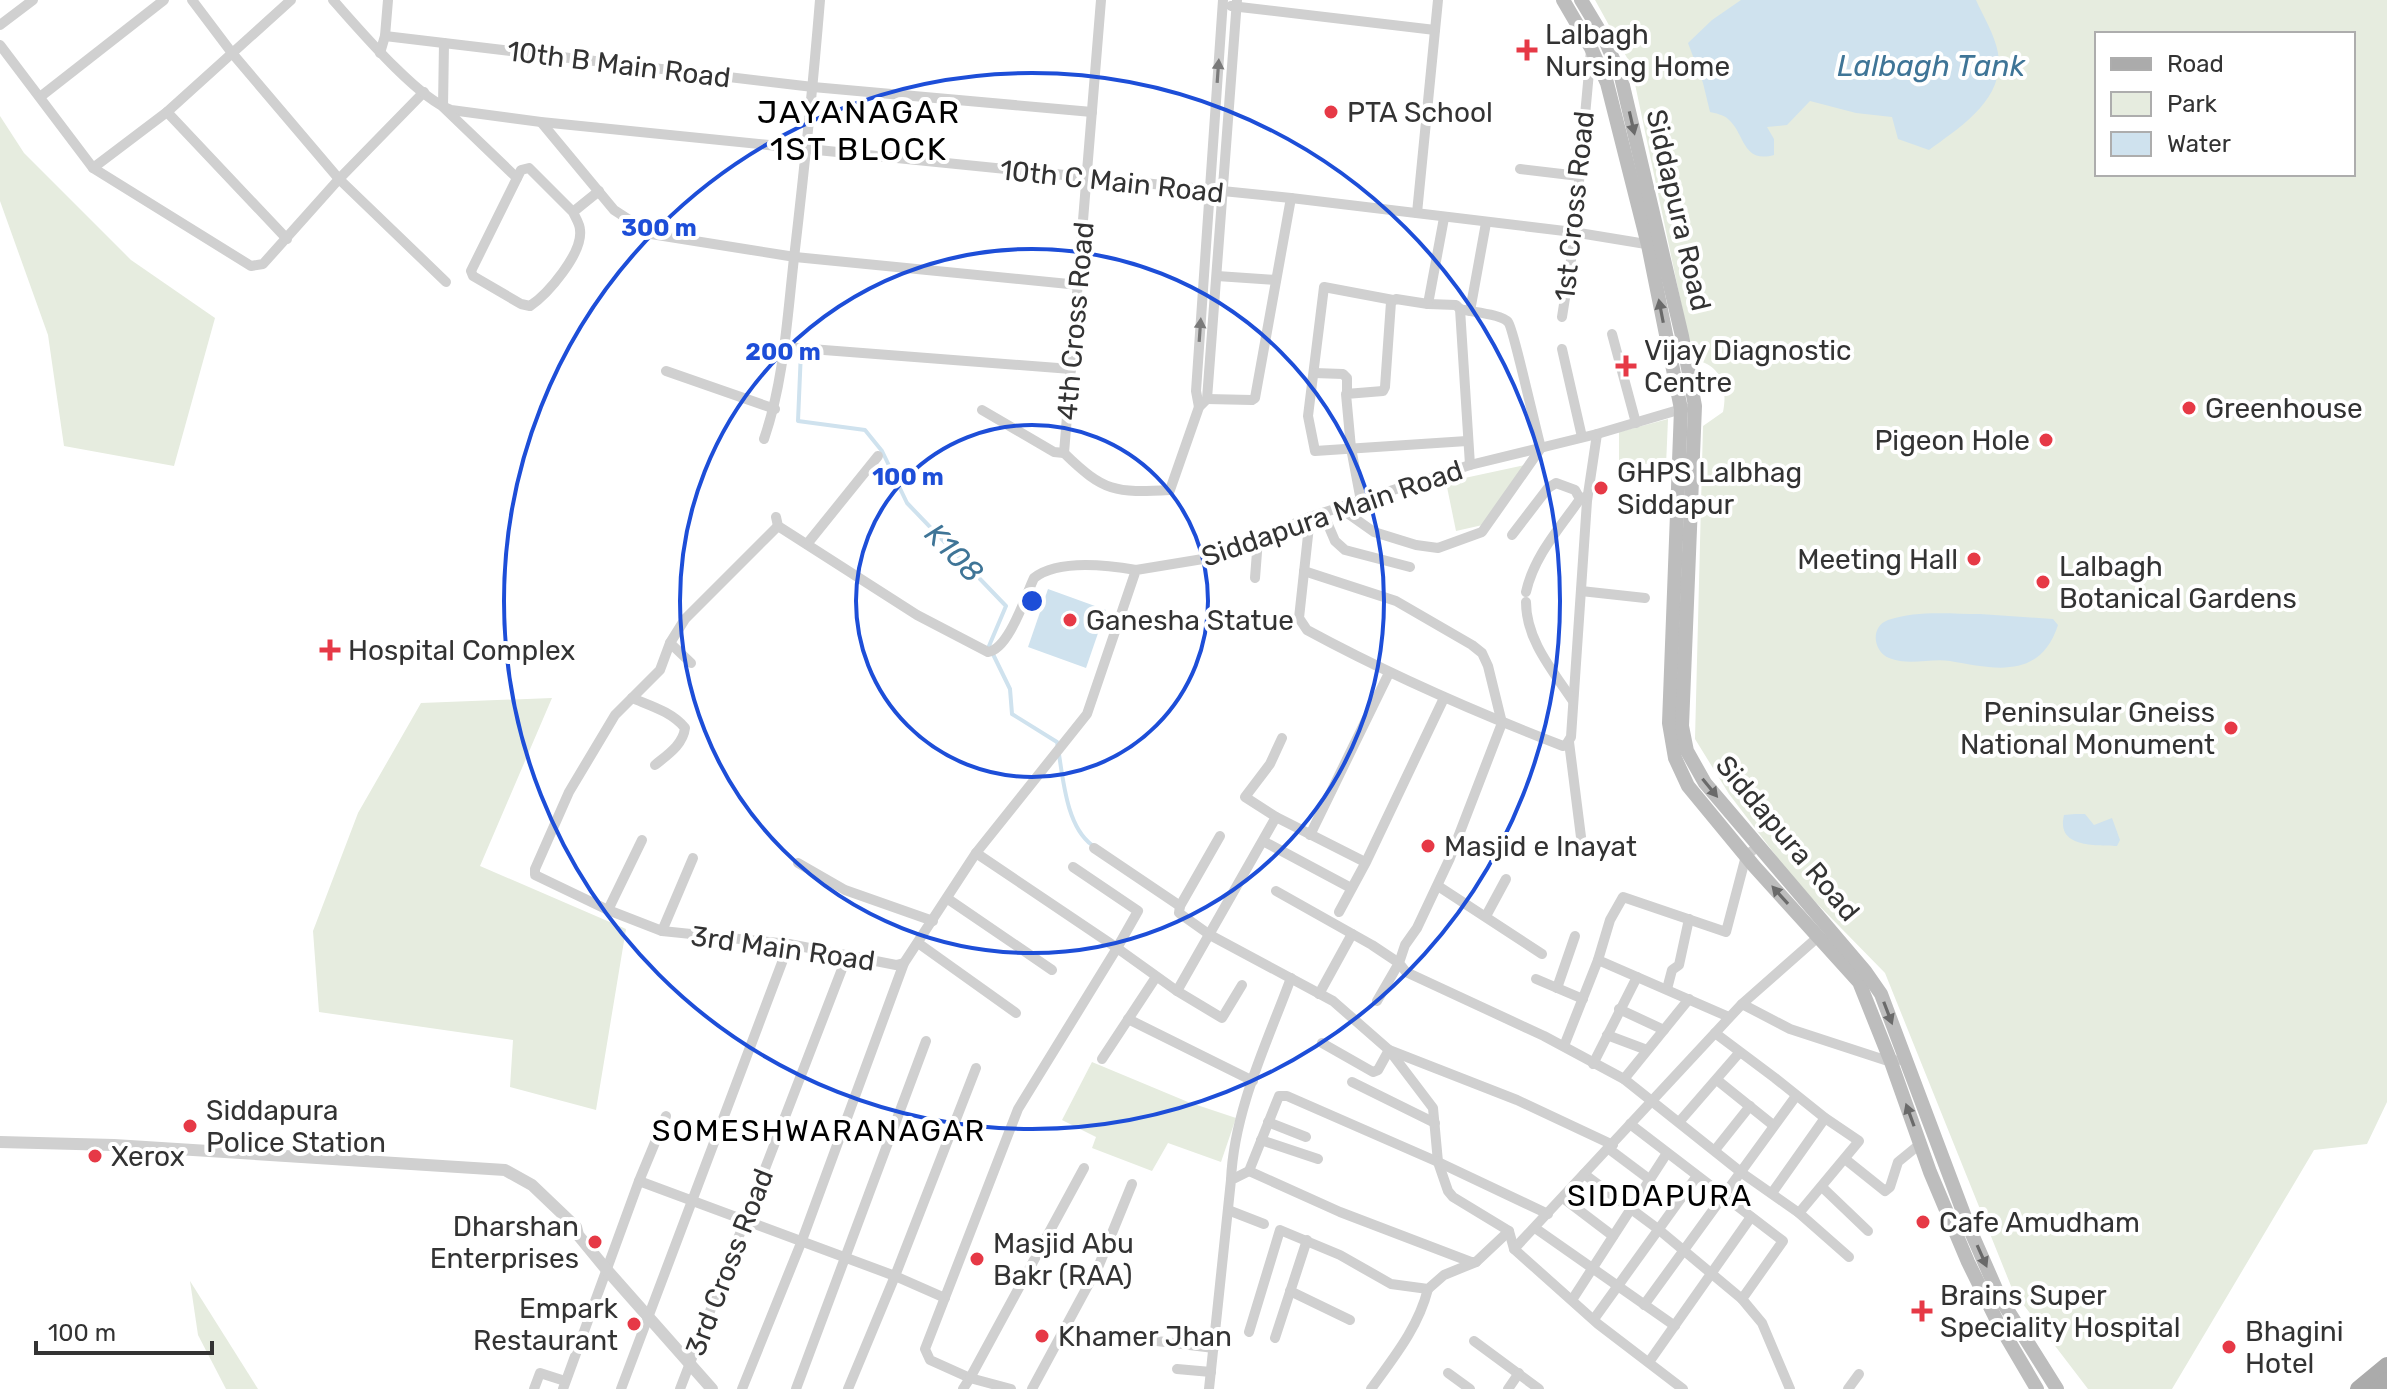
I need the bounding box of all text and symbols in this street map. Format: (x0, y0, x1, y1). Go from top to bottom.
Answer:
place label: Lalbagh Nursing Home (1545, 18, 1730, 83)
legend (2095, 32, 2355, 176)
street label: 10th B Main Road (505, 34, 733, 95)
marker: Lalbagh Nursing Home (1516, 39, 1538, 61)
water label: Lalbagh Tank (1837, 48, 2026, 84)
text: Road (2167, 50, 2224, 78)
one-way arrow (1212, 58, 1225, 83)
text: Park (2167, 90, 2218, 118)
district label: JAYANAGAR 1ST BLOCK (757, 93, 961, 168)
place label: PTA School (1347, 96, 1493, 129)
marker: PTA School (1322, 103, 1340, 121)
street label: Siddapura Road (1639, 106, 1718, 314)
street label: 1st Cross Road (1548, 109, 1601, 303)
one-way arrow (1626, 111, 1639, 136)
text: Water (2167, 130, 2231, 158)
street label: 10th C Main Road (998, 153, 1225, 210)
text: 300 m (621, 214, 697, 242)
street label: 4th Cross Road (1050, 220, 1101, 422)
one-way arrow (1655, 298, 1667, 323)
one-way arrow (1194, 317, 1207, 342)
place label: Vijay Diagnostic Centre (1644, 334, 1852, 399)
text: 200 m (745, 338, 821, 366)
marker: Vijay Diagnostic Centre (1615, 355, 1637, 377)
place label: Greenhouse (2205, 392, 2363, 425)
marker: Greenhouse (2180, 399, 2198, 417)
place label: Pigeon Hole (1874, 424, 2030, 457)
marker: Pigeon Hole (2037, 431, 2055, 449)
street label: Siddapura Main Road (1197, 453, 1467, 574)
place label: GHPS Lalbhag Siddapur (1617, 456, 1802, 521)
text: 100 m (872, 463, 944, 491)
marker: GHPS Lalbhag Siddapur (1592, 479, 1610, 497)
water label: K108 (917, 516, 991, 590)
place label: Meeting Hall (1797, 543, 1958, 576)
marker: Meeting Hall (1965, 550, 1983, 568)
place label: Lalbagh Botanical Gardens (2059, 550, 2297, 615)
marker: Lalbagh Botanical Gardens (2034, 573, 2052, 591)
centre of rings (1018, 587, 1046, 615)
place label: Ganesha Statue (1086, 604, 1294, 637)
marker: Ganesha Statue (1061, 611, 1079, 629)
place label: Hospital Complex (348, 634, 575, 667)
marker: Hospital Complex (319, 639, 341, 661)
place label: Peninsular Gneiss National Monument (1960, 696, 2215, 761)
marker: Peninsular Gneiss National Monument (2222, 719, 2240, 737)
street label: Siddapura Road (1709, 749, 1866, 928)
one-way arrow (1701, 778, 1718, 798)
place label: Masjid e Inayat (1444, 830, 1637, 863)
marker: Masjid e Inayat (1419, 837, 1437, 855)
one-way arrow (1772, 886, 1790, 905)
street label: 3rd Main Road (689, 919, 877, 978)
one-way arrow (1882, 1001, 1895, 1025)
place label: Siddapura Police Station (206, 1094, 386, 1159)
one-way arrow (1903, 1103, 1916, 1127)
district label: SOMESHWARANAGAR (652, 1113, 986, 1149)
marker: Siddapura Police Station (181, 1117, 199, 1135)
place label: Xerox (111, 1140, 185, 1173)
marker: Xerox (86, 1147, 104, 1165)
street label: 3rd Cross Road (679, 1164, 780, 1360)
district label: SIDDAPURA (1567, 1178, 1753, 1214)
place label: Cafe Amudham (1939, 1206, 2140, 1239)
place label: Dharshan Enterprises (430, 1210, 579, 1275)
marker: Cafe Amudham (1914, 1213, 1932, 1231)
place label: Masjid Abu Bakr (RAA) (993, 1227, 1134, 1292)
marker: Dharshan Enterprises (586, 1233, 604, 1251)
one-way arrow (1975, 1244, 1988, 1267)
marker: Masjid Abu Bakr (RAA) (968, 1250, 986, 1268)
place label: Brains Super Speciality Hospital (1940, 1279, 2181, 1344)
place label: Empark Restaurant (473, 1292, 619, 1357)
marker: Brains Super Speciality Hospital (1911, 1300, 1933, 1322)
scale bar (36, 1305, 212, 1355)
marker: Empark Restaurant (625, 1315, 643, 1333)
place label: Bhagini Hotel (2245, 1315, 2343, 1380)
text: 100 m (48, 1319, 116, 1347)
place label: Khamer Jhan (1058, 1320, 1232, 1353)
marker: Khamer Jhan (1033, 1327, 1051, 1345)
marker: Bhagini Hotel (2220, 1338, 2238, 1356)

